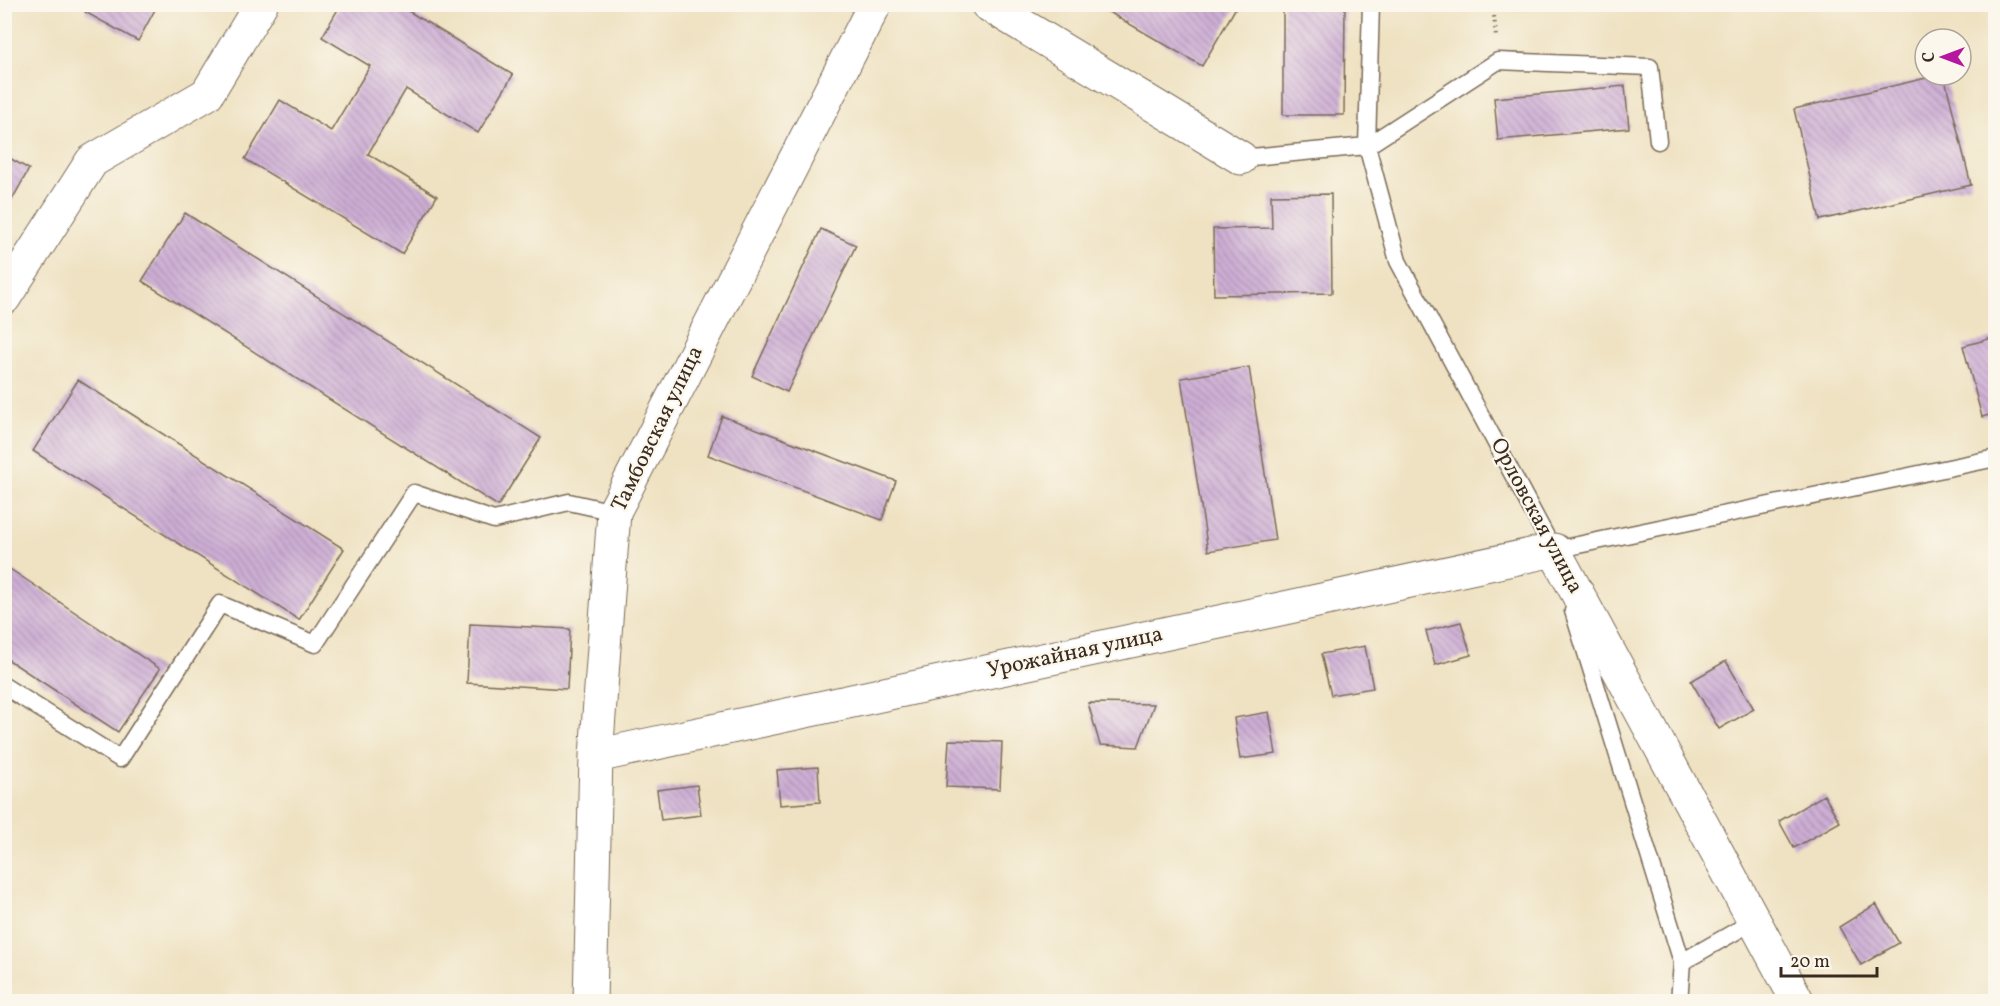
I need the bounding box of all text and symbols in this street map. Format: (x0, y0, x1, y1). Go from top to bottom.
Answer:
north arrow (1913, 27, 1973, 87)
text: С (1919, 52, 1941, 62)
street label: Тамбовская улица (604, 341, 712, 517)
street label: Орловская улица (1482, 433, 1590, 599)
street label: Урожайная улица (984, 619, 1166, 687)
scale bar (1781, 940, 1877, 978)
text: 20 m (1790, 950, 1830, 975)

